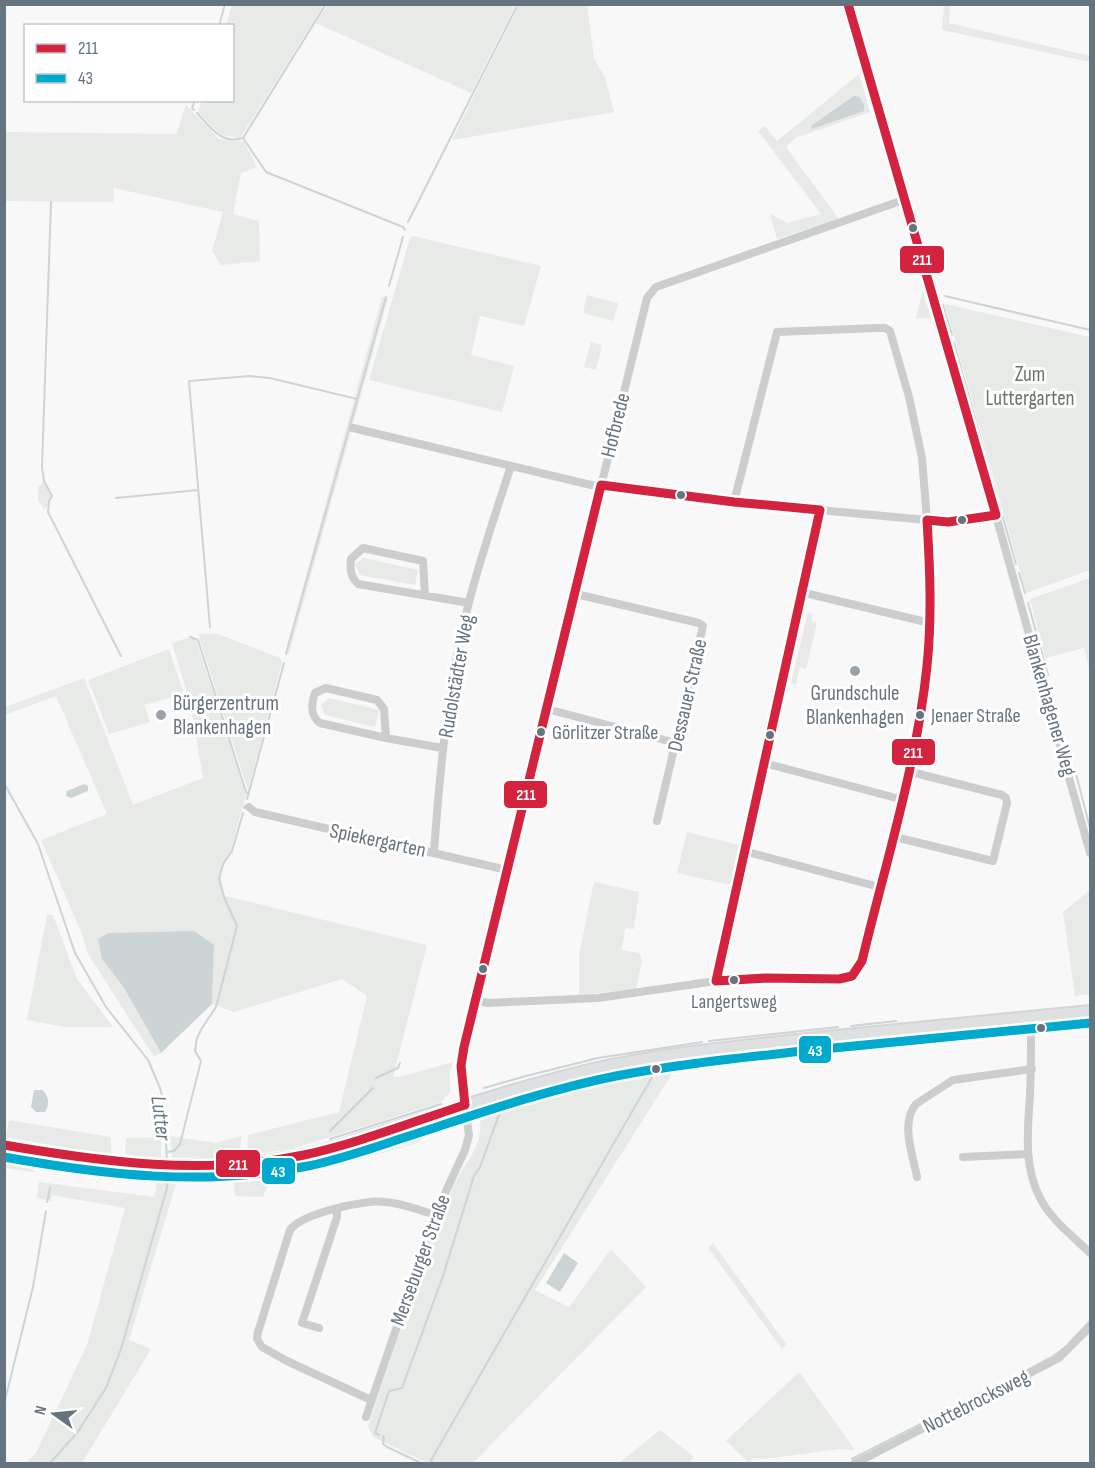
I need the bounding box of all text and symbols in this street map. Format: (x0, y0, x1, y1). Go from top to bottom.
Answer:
legend (24, 24, 234, 102)
text: 211 (78, 38, 99, 59)
text: 43 (78, 68, 93, 89)
unlabelled marker (907, 222, 919, 234)
line badge: 211 (899, 245, 945, 274)
text: 211 (912, 251, 933, 270)
park label: Zum Luttergarten (985, 362, 1075, 411)
street label: Hofbrede (595, 390, 636, 460)
unlabelled marker (675, 489, 687, 501)
unlabelled marker (956, 514, 968, 526)
street label: Rudolstädter Weg (433, 613, 480, 740)
street label: Blankenhagener Weg (1017, 631, 1082, 779)
street label: Dessauer Straße (662, 636, 713, 754)
marker: Grundschule Blankenhagen (848, 664, 862, 678)
place label: Grundschule Blankenhagen (806, 681, 904, 730)
place label: Bürgerzentrum Blankenhagen (173, 691, 279, 740)
place label: Jenaer Straße (930, 704, 1021, 728)
marker: Bürgerzentrum Blankenhagen (154, 708, 168, 722)
marker: Jenaer Straße (914, 709, 926, 721)
place label: Görlitzer Straße (552, 721, 658, 745)
marker: Görlitzer Straße (535, 726, 547, 738)
unlabelled marker (764, 729, 776, 741)
line badge: 211 (891, 738, 936, 766)
text: 211 (903, 744, 924, 763)
line badge: 211 (503, 780, 548, 809)
text: 211 (516, 786, 537, 805)
street label: Spiekergarten (327, 818, 428, 863)
unlabelled marker (477, 963, 489, 975)
marker: Langertsweg (728, 974, 740, 986)
place label: Langertsweg (691, 990, 777, 1014)
unlabelled marker (1035, 1022, 1047, 1034)
line badge: 43 (798, 1035, 832, 1064)
text: 43 (808, 1042, 822, 1061)
unlabelled marker (650, 1063, 662, 1075)
water label: Lutter (144, 1094, 177, 1143)
line badge: 211 (215, 1149, 261, 1178)
text: 211 (228, 1156, 249, 1175)
line badge: 43 (261, 1157, 296, 1185)
text: 43 (271, 1163, 285, 1182)
street label: Merseburger Straße (385, 1191, 456, 1329)
street label: Nottebrocksweg (919, 1364, 1034, 1439)
north arrow (24, 1384, 84, 1444)
text: N (31, 1404, 51, 1417)

